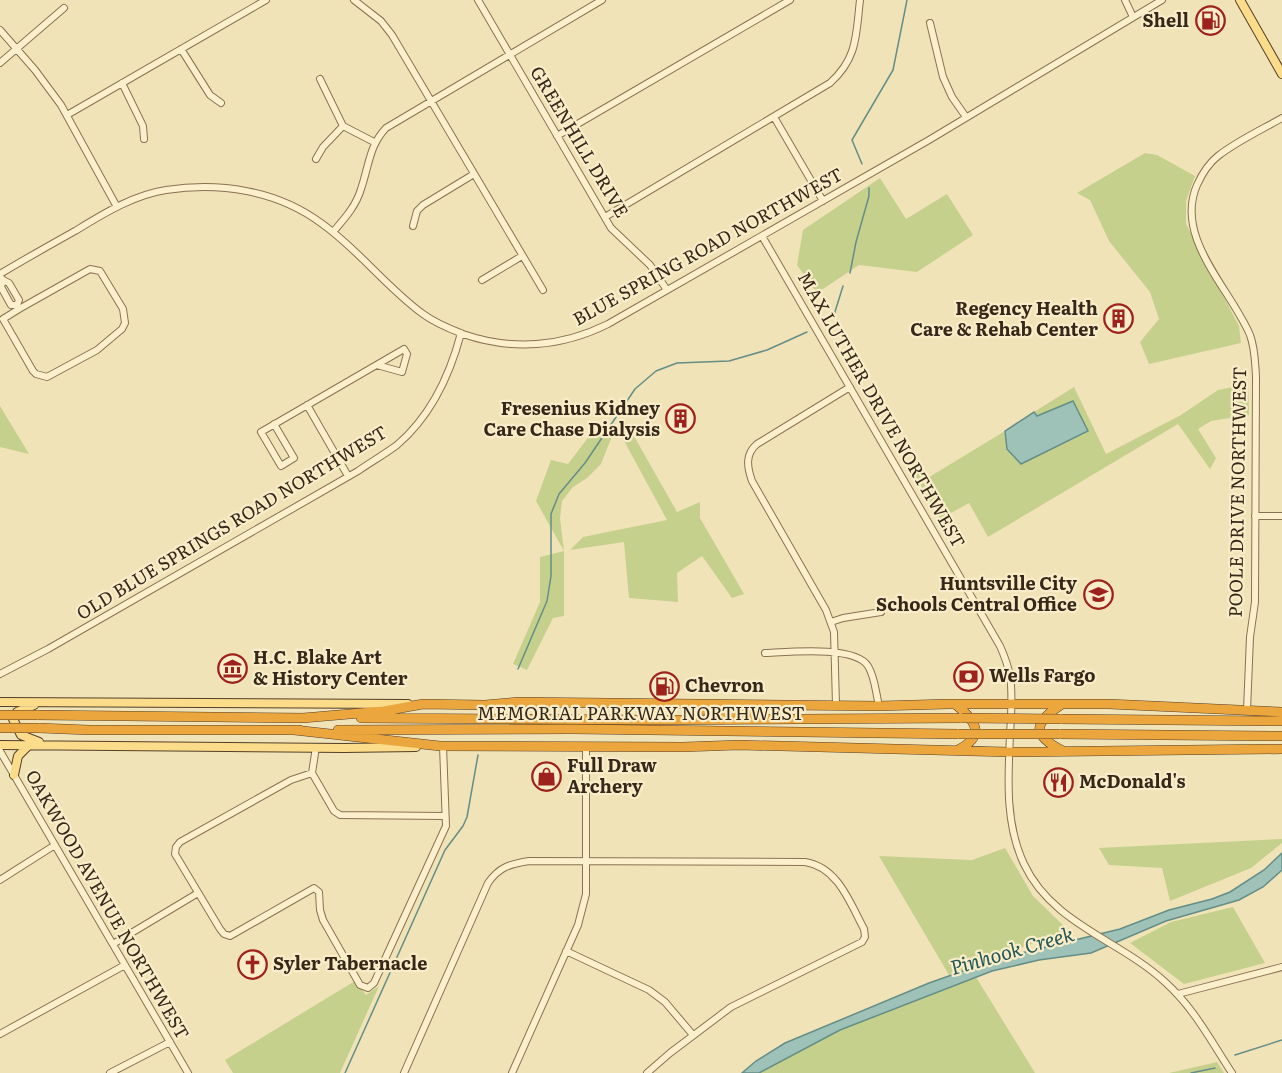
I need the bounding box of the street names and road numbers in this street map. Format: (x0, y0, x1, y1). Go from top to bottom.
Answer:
street label: GREENHILL DRIVE (524, 60, 636, 222)
street label: BLUE SPRING ROAD NORTHWEST (567, 160, 847, 331)
street label: MAX LUTHER DRIVE NORTHWEST (792, 266, 973, 552)
street label: POOLE DRIVE NORTHWEST (1221, 366, 1252, 618)
street label: OLD BLUE SPRINGS ROAD NORTHWEST (71, 418, 392, 626)
street label: MEMORIAL PARKWAY NORTHWEST (477, 699, 805, 726)
street label: OAKWOOD AVENUE NORTHWEST (20, 764, 197, 1044)

